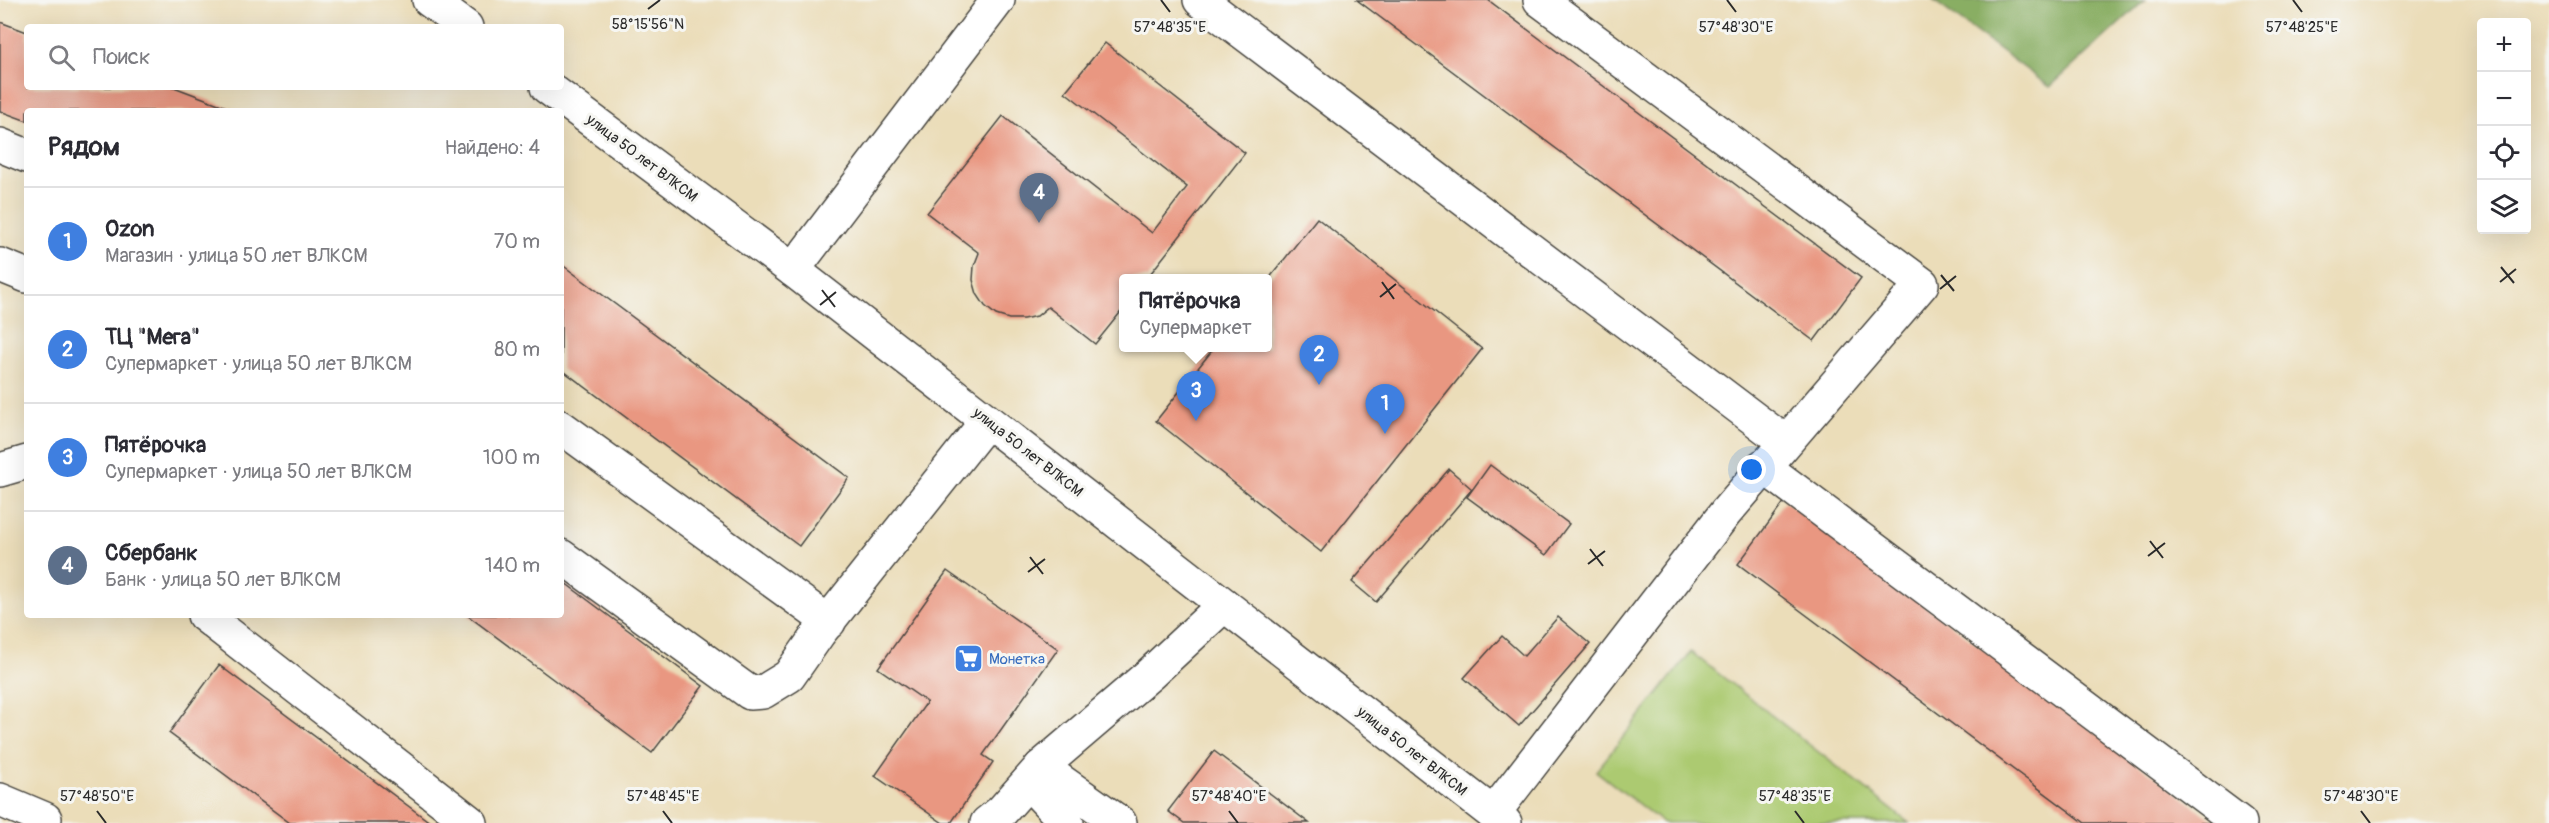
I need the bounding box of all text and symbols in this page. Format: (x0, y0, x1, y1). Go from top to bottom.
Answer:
text: 58°15'56"N (612, 15, 684, 34)
text: 57°48'35"E (1134, 18, 1206, 37)
text: 57°48'30"E (1699, 18, 1773, 37)
text: 57°48'25"E (2266, 18, 2338, 37)
map controls (2477, 18, 2531, 234)
button: + (2477, 18, 2531, 72)
search box (24, 24, 564, 90)
icon: search (45, 41, 78, 74)
text: Поиск (93, 43, 150, 71)
button: − (2477, 72, 2531, 126)
street label: улица 50 лет ВЛКСМ (581, 110, 701, 207)
button: locate (2477, 126, 2531, 180)
text: Рядом (48, 131, 120, 163)
text: Найдено: 4 (445, 135, 540, 160)
pin: 4 (1020, 174, 1058, 223)
button: layers (2477, 180, 2531, 234)
text: Ozon (105, 215, 154, 243)
text: 1 (64, 229, 71, 254)
text: 70 m (494, 229, 540, 254)
text: Магазин · улица 50 лет ВЛКСМ (105, 243, 368, 268)
popup (1119, 274, 1272, 352)
text: Пятёрочка (1139, 287, 1241, 315)
text: Супермаркет (1139, 315, 1252, 340)
text: ТЦ "Мега" (105, 323, 200, 351)
pin: 2 (1300, 336, 1338, 385)
text: 2 (62, 337, 73, 362)
text: 80 m (494, 337, 540, 362)
text: Супермаркет · улица 50 лет ВЛКСМ (105, 351, 412, 376)
pin: 3 (1176, 372, 1216, 421)
pin: 1 (1366, 384, 1404, 434)
street label: улица 50 лет ВЛКСМ (968, 403, 1087, 501)
text: Пятёрочка (105, 431, 206, 459)
text: 3 (62, 445, 73, 470)
text: 100 m (483, 445, 540, 470)
your location (1737, 455, 1766, 484)
text: Супермаркет · улица 50 лет ВЛКСМ (105, 459, 412, 484)
text: Сбербанк (105, 539, 198, 567)
text: 4 (62, 553, 73, 578)
text: 140 m (485, 553, 540, 578)
text: Банк · улица 50 лет ВЛКСМ (105, 567, 341, 592)
supermarket icon: Монетка (952, 643, 984, 675)
place label: Монетка (989, 650, 1045, 669)
street label: улица 50 лет ВЛКСМ (1352, 702, 1471, 800)
text: 57°48'50"E (60, 787, 134, 806)
text: 57°48'45"E (627, 787, 699, 806)
text: 57°48'40"E (1192, 787, 1267, 806)
text: 57°48'35"E (1759, 787, 1831, 806)
text: 57°48'30"E (2324, 787, 2398, 806)

